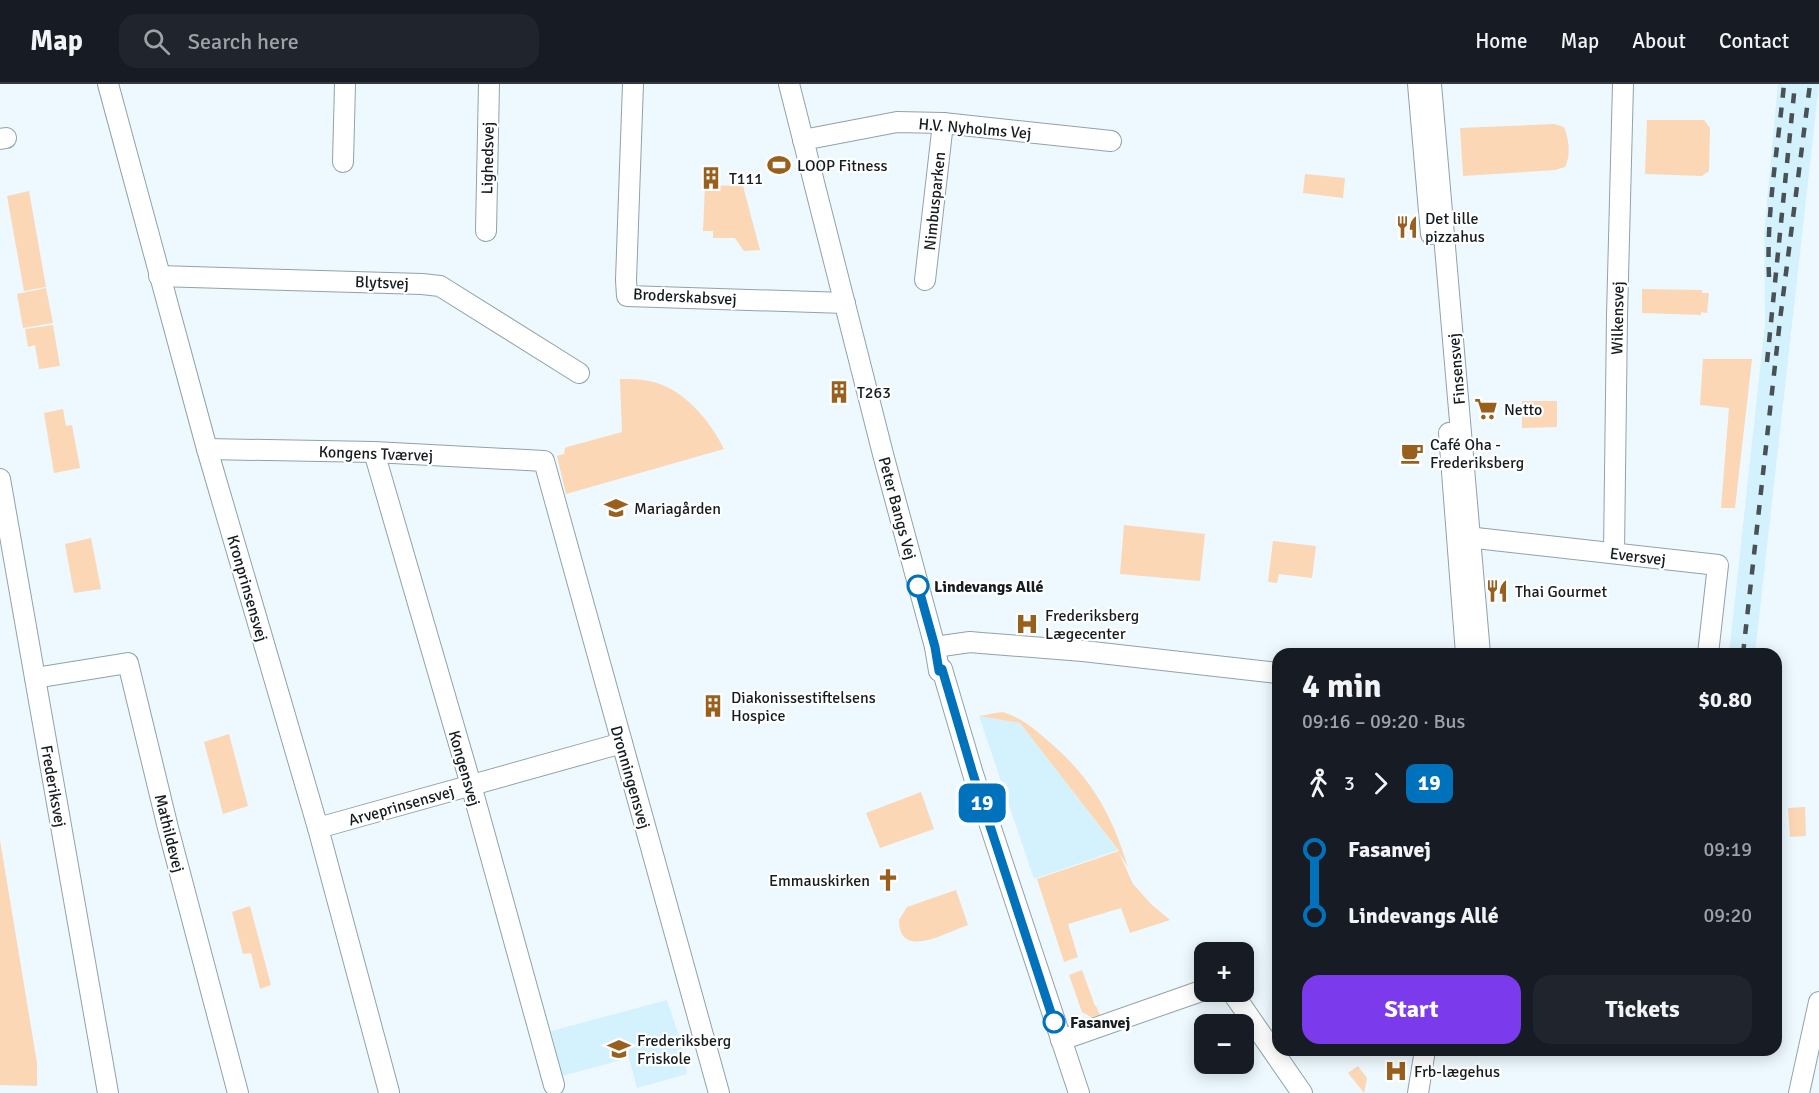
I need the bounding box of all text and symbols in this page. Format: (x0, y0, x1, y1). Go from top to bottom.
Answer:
search box (119, 14, 539, 68)
text: Map (30, 24, 83, 58)
icon: search (140, 25, 173, 58)
text: Search here (188, 28, 299, 55)
text: Home (1475, 28, 1528, 54)
text: Map (1561, 28, 1599, 54)
text: About (1632, 28, 1686, 54)
text: Contact (1719, 28, 1789, 54)
street label: H.V. Nyholms Vej (918, 114, 1032, 144)
street label: Lighedsvej (477, 122, 499, 194)
street label: Nimbusparken (920, 151, 950, 251)
sports icon: LOOP Fitness (766, 152, 792, 178)
place label: LOOP Fitness (797, 156, 888, 176)
building icon: T111 (698, 165, 724, 191)
place label: T111 (729, 169, 763, 189)
place label: Det lille pizzahus (1425, 209, 1485, 247)
restaurant icon: Det lille pizzahus (1394, 214, 1420, 240)
street label: Blytsvej (355, 272, 409, 294)
street label: Wilkensvej (1607, 281, 1629, 355)
street label: Broderskabsvej (633, 284, 737, 310)
street label: Finsensvej (1444, 332, 1470, 405)
building icon: T263 (826, 379, 852, 405)
place label: T263 (857, 383, 891, 403)
supermarket icon: Netto (1473, 396, 1499, 422)
place label: Netto (1504, 400, 1542, 420)
place label: Café Oha - Frederiksberg (1430, 435, 1524, 473)
cafe icon: Café Oha - Frederiksberg (1399, 440, 1425, 466)
street label: Kongens Tværvej (318, 442, 434, 466)
street label: Peter Bangs Vej (874, 455, 920, 562)
school or university icon: Mariagården (603, 495, 629, 521)
place label: Mariagården (634, 499, 721, 519)
street label: Kronprinsensvej (222, 533, 272, 644)
street label: Eversvej (1609, 544, 1667, 570)
marker: Lindevangs Allé (907, 575, 929, 597)
place label: Lindevangs Allé (934, 577, 1044, 597)
restaurant icon: Thai Gourmet (1484, 578, 1510, 604)
place label: Thai Gourmet (1515, 582, 1608, 602)
place label: Frederiksberg Lægecenter (1045, 606, 1139, 644)
hospital icon: Frederiksberg Lægecenter (1014, 611, 1040, 637)
text: 4 min (1302, 666, 1382, 707)
text: $0.80 (1698, 686, 1752, 713)
place label: Diakonissestiftelsens Hospice (731, 688, 876, 726)
building icon: Diakonissestiftelsens Hospice (700, 693, 726, 719)
text: 09:16 – 09:20 · Bus (1302, 709, 1465, 734)
street label: Dronningensvej (606, 723, 654, 831)
street label: Kongensvej (444, 728, 484, 809)
street label: Frederiksvej (36, 744, 70, 829)
icon: walk (1302, 767, 1335, 800)
icon: forward (1364, 767, 1397, 800)
text: 19 (1418, 770, 1441, 796)
text: 3 (1344, 771, 1355, 796)
street label: Arveprinsensvej (346, 781, 457, 831)
line badge: 19 (955, 784, 1009, 822)
text: 19 (971, 790, 993, 816)
street label: Mathildevej (150, 792, 188, 874)
text: Fasanvej (1348, 836, 1431, 863)
text: 09:19 (1703, 837, 1752, 862)
church icon: Emmauskirken (875, 867, 901, 893)
place label: Emmauskirken (769, 871, 870, 891)
text: Lindevangs Allé (1348, 902, 1499, 929)
text: 09:20 (1703, 903, 1752, 928)
map controls (1194, 942, 1254, 1074)
button: + (1194, 942, 1254, 1002)
button: Start (1302, 975, 1521, 1044)
button: Tickets (1533, 975, 1752, 1044)
marker: Fasanvej (1043, 1011, 1065, 1033)
place label: Fasanvej (1070, 1013, 1130, 1033)
button: − (1194, 1014, 1254, 1074)
place label: Frederiksberg Friskole (637, 1031, 731, 1069)
school or university icon: Frederiksberg Friskole (606, 1036, 632, 1062)
hospital icon: Frb-lægehus (1383, 1058, 1409, 1084)
place label: Frb-lægehus (1414, 1062, 1500, 1082)

